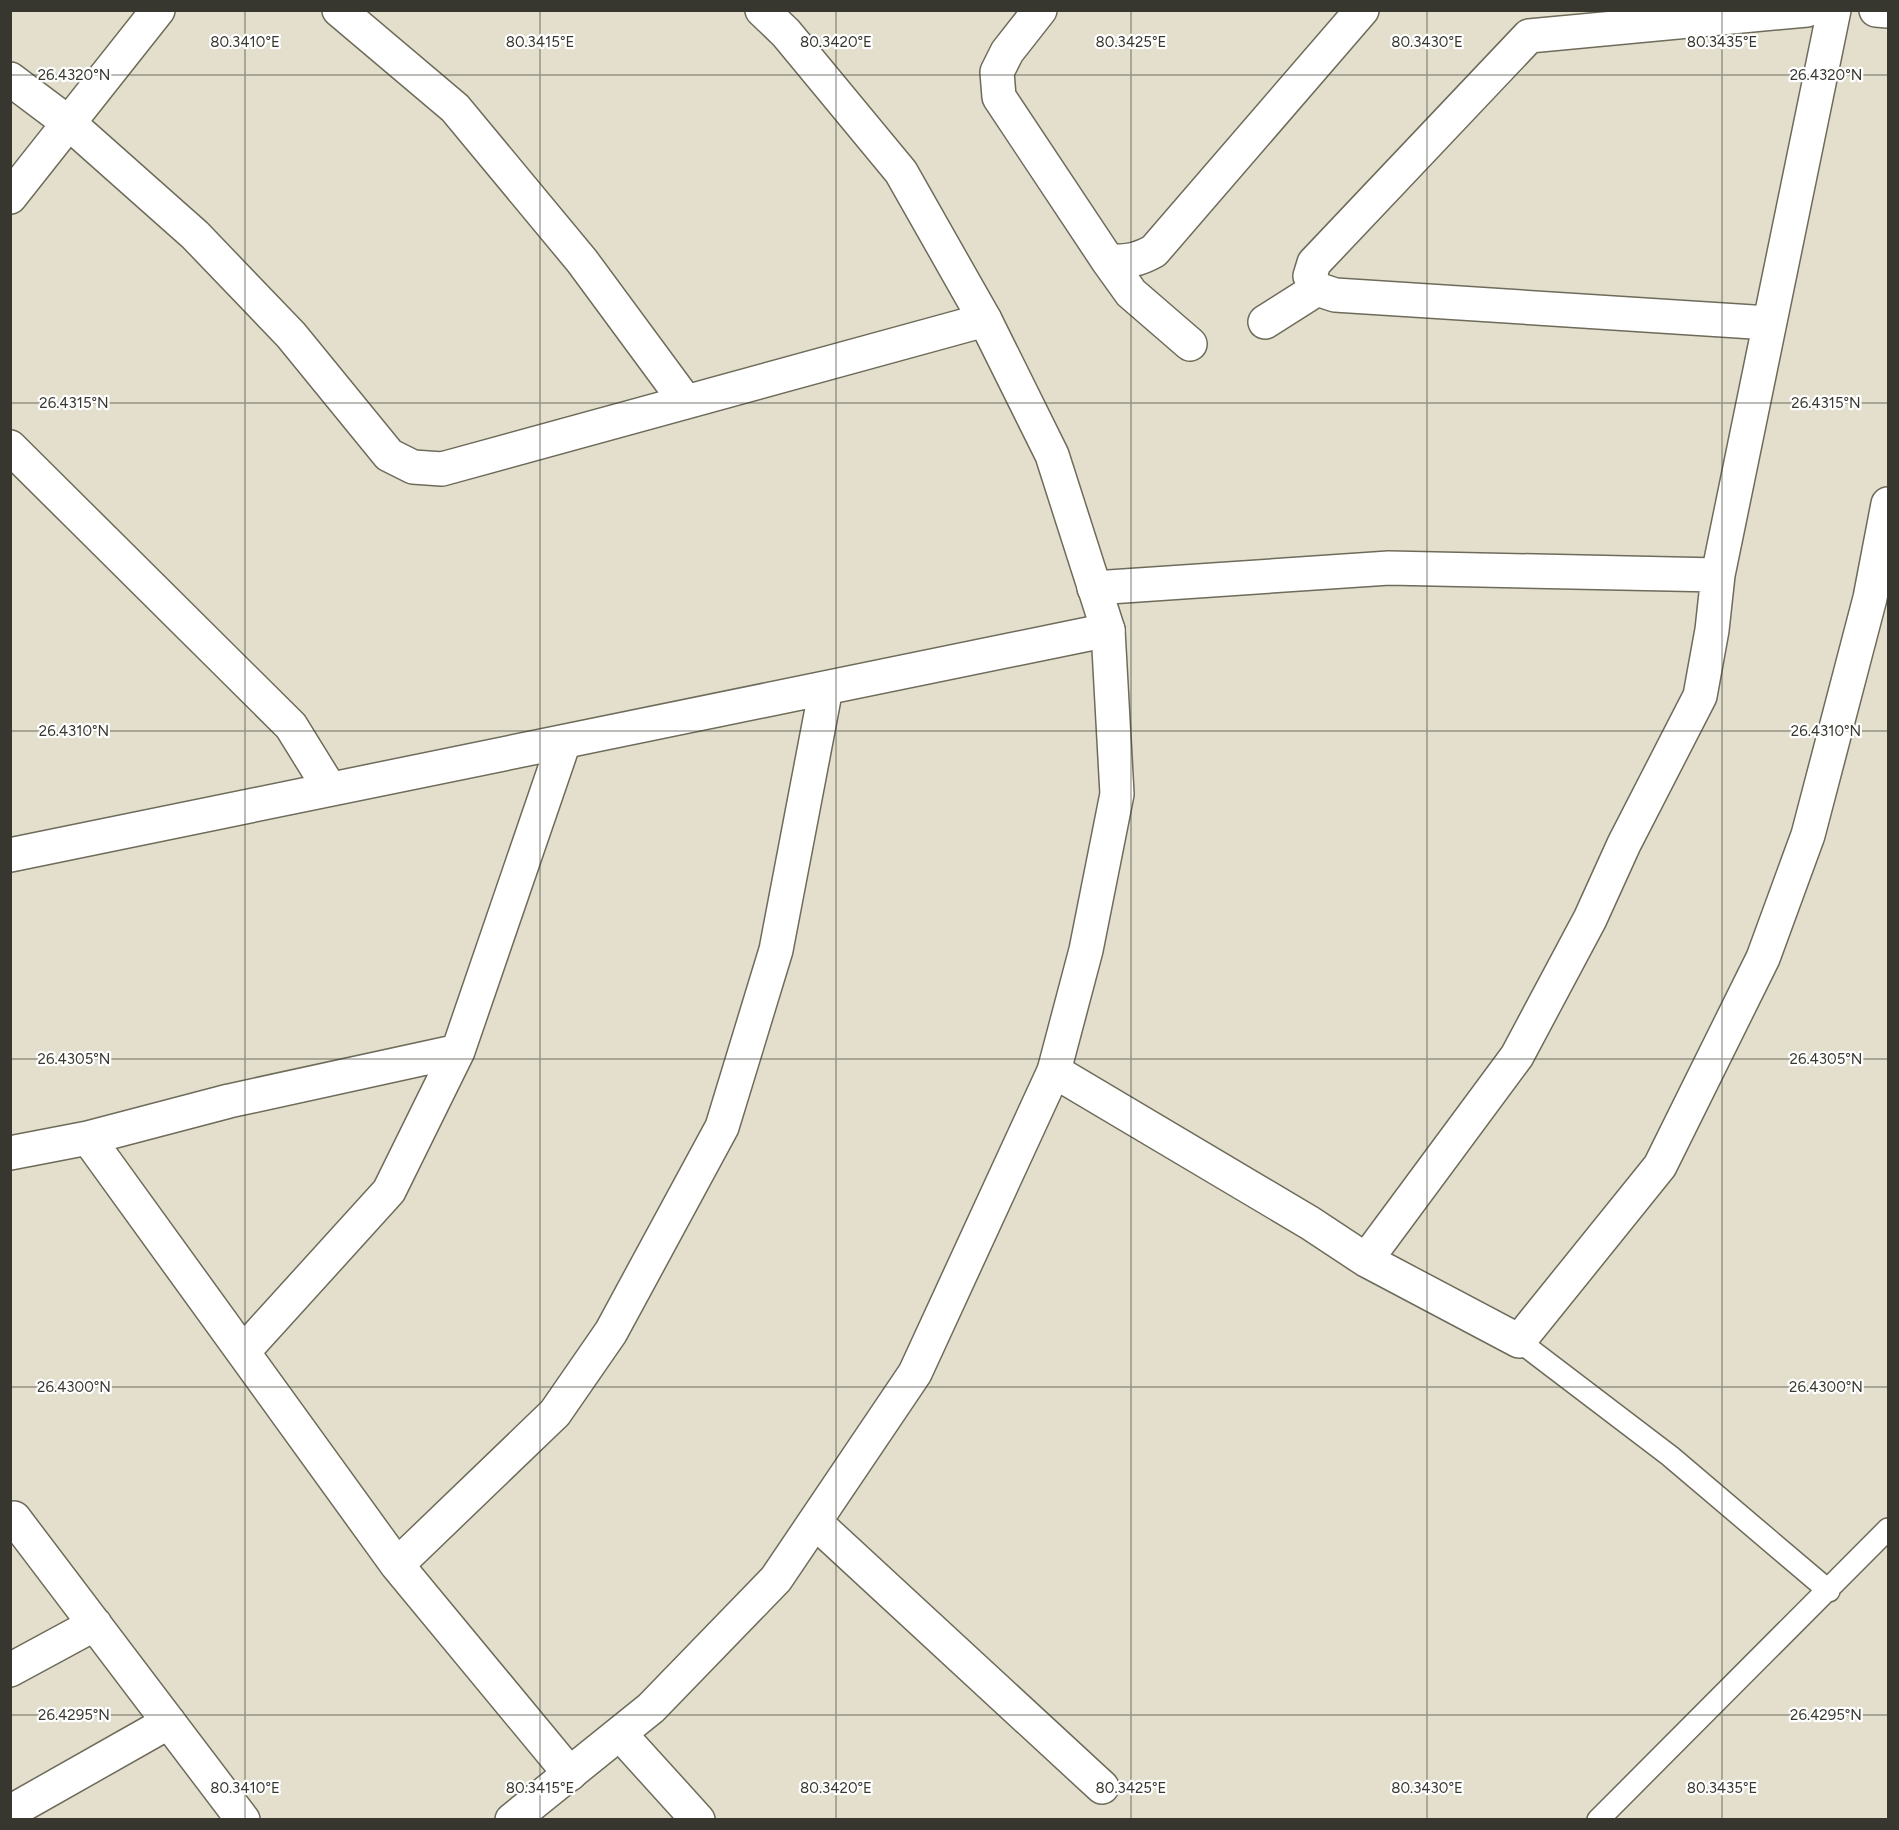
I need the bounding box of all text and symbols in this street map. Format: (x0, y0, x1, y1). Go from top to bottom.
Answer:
text: 80.3410°E (210, 33, 280, 51)
text: 80.3415°E (506, 33, 574, 51)
text: 80.3420°E (800, 33, 872, 51)
text: 80.3425°E (1096, 33, 1166, 51)
text: 80.3430°E (1391, 33, 1463, 51)
text: 80.3435°E (1687, 33, 1757, 51)
text: 26.4320°N (38, 66, 110, 84)
text: 26.4320°N (1790, 66, 1862, 84)
text: 26.4315°N (39, 394, 109, 412)
text: 26.4315°N (1791, 394, 1861, 412)
text: 26.4310°N (39, 722, 109, 740)
text: 26.4310°N (1791, 722, 1861, 740)
text: 26.4305°N (38, 1050, 110, 1068)
text: 26.4305°N (1790, 1050, 1862, 1068)
text: 26.4300°N (37, 1378, 111, 1396)
text: 26.4300°N (1789, 1378, 1863, 1396)
text: 26.4295°N (38, 1706, 110, 1724)
text: 26.4295°N (1790, 1706, 1862, 1724)
text: 80.3410°E (210, 1779, 280, 1797)
text: 80.3415°E (506, 1779, 574, 1797)
text: 80.3420°E (800, 1779, 872, 1797)
text: 80.3425°E (1096, 1779, 1166, 1797)
text: 80.3430°E (1391, 1779, 1463, 1797)
text: 80.3435°E (1687, 1779, 1757, 1797)

